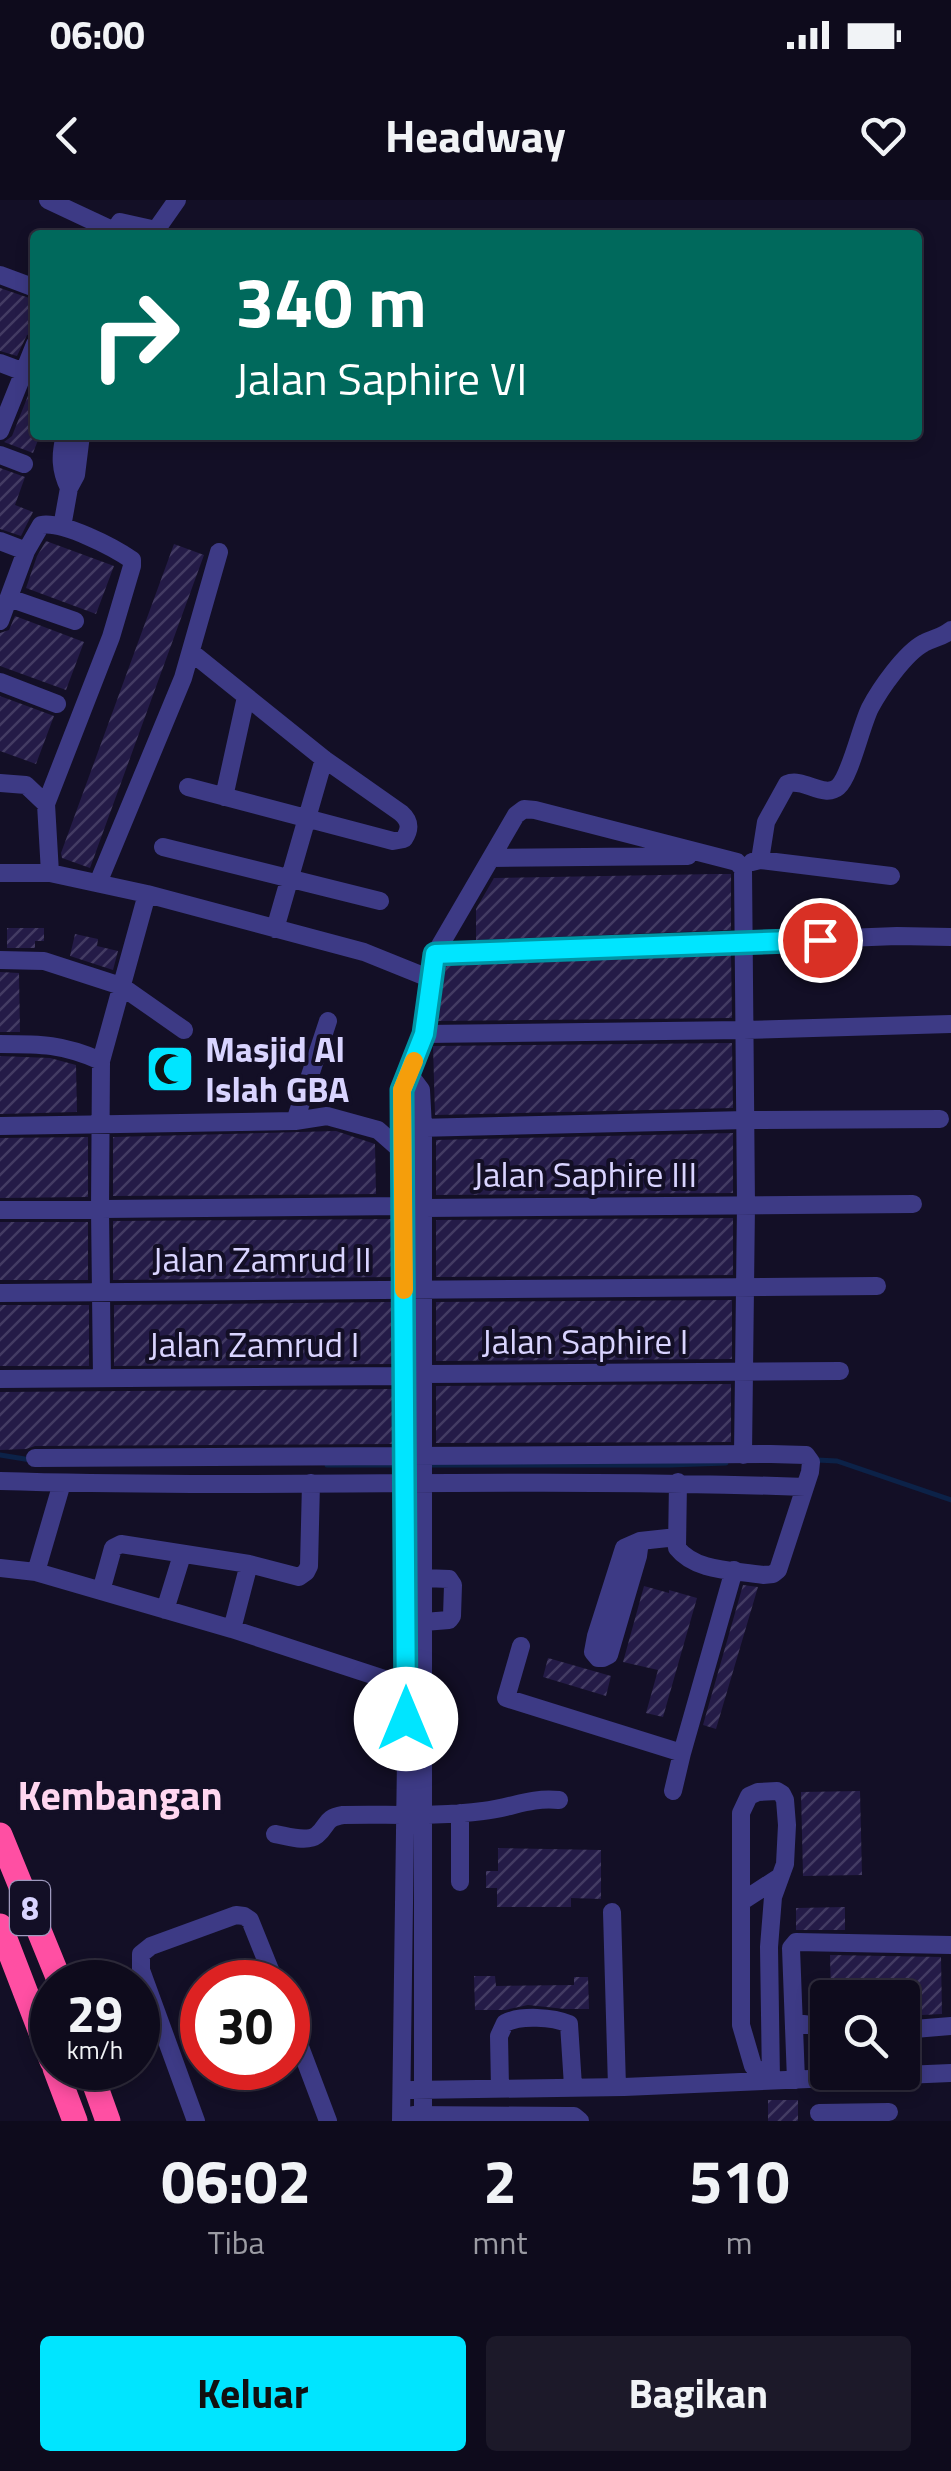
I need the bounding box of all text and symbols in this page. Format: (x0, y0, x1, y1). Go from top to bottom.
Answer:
text: 06:00 (50, 6, 145, 64)
text: Headway (385, 101, 566, 169)
icon: back (40, 108, 95, 163)
icon: heart (856, 108, 911, 163)
text: 340 m (235, 248, 427, 354)
icon: right (70, 270, 200, 400)
text: Jalan Saphire VI (235, 344, 527, 412)
pin (778, 898, 863, 983)
icon: arrive (793, 913, 848, 968)
place label: Masjid Al Islah GBA (205, 1022, 349, 1116)
mosque icon: Masjid Al Islah GBA (144, 1043, 196, 1095)
street label: Jalan Saphire III (473, 1147, 697, 1201)
street label: Jalan Zamrud II (152, 1232, 372, 1286)
street label: Jalan Saphire I (482, 1314, 688, 1368)
street label: Jalan Zamrud I (149, 1317, 359, 1371)
position arrow (354, 1667, 458, 1771)
district label: Kembangan (17, 1765, 223, 1826)
road number: 8 (10, 1881, 50, 1935)
speed limit sign: 30 (180, 1960, 310, 2090)
text: 29 (67, 1975, 123, 2051)
map controls (810, 1980, 920, 2090)
button: search (810, 1980, 920, 2090)
text: km/h (67, 2031, 123, 2069)
text: 06:02 (161, 2135, 311, 2226)
text: 2 (483, 2135, 517, 2226)
text: 510 (689, 2135, 790, 2226)
text: Tiba (208, 2218, 265, 2266)
text: mnt (472, 2218, 528, 2266)
text: m (726, 2218, 753, 2266)
button: Keluar (40, 2336, 466, 2451)
button: Bagikan (486, 2336, 911, 2451)

